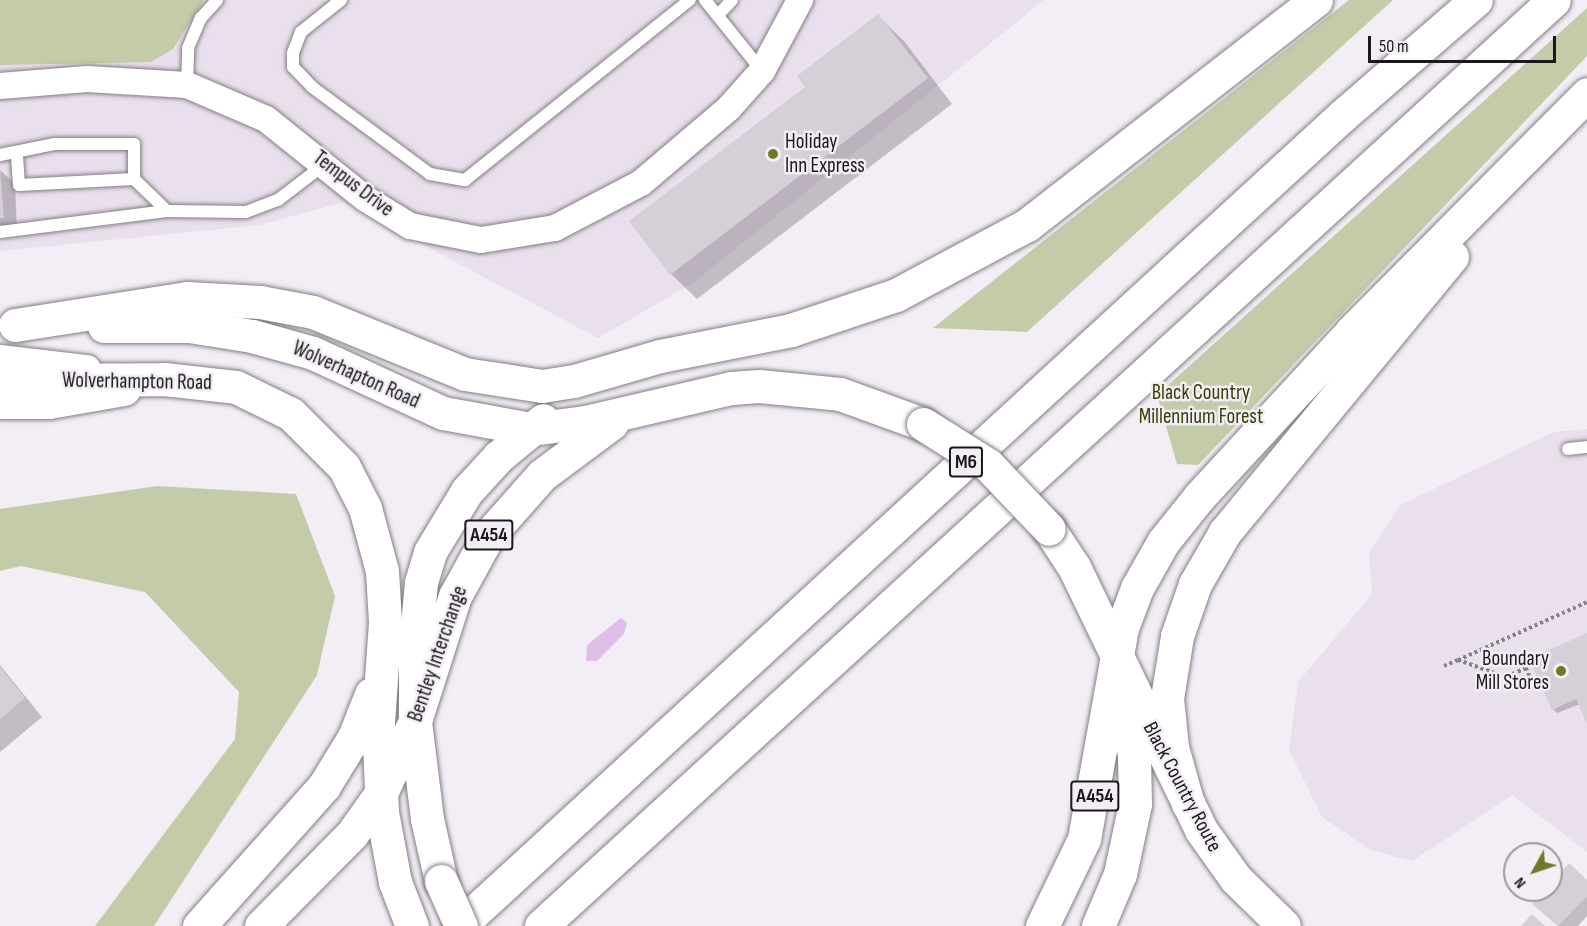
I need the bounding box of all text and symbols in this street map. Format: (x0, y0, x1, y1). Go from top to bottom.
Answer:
scale bar (1371, 24, 1558, 62)
text: 50 m (1379, 36, 1409, 57)
place label: Holiday Inn Express (785, 129, 865, 179)
street label: Tempus Drive (308, 146, 398, 222)
marker: Holiday Inn Express (766, 147, 780, 161)
street label: Wolverhapton Road (289, 336, 423, 414)
street label: Wolverhampton Road (62, 368, 212, 396)
park label: Black Country Millennium Forest (1139, 380, 1263, 430)
road number: M6 (948, 445, 984, 479)
road number: A454 (464, 518, 514, 552)
street label: Bentley Interchange (403, 583, 473, 725)
place label: Boundary Mill Stores (1476, 646, 1549, 696)
marker: Boundary Mill Stores (1554, 664, 1568, 678)
street label: Black Country Route (1137, 718, 1227, 856)
road number: A454 (1070, 779, 1120, 813)
north arrow (1503, 842, 1563, 902)
text: N (1510, 873, 1530, 892)

